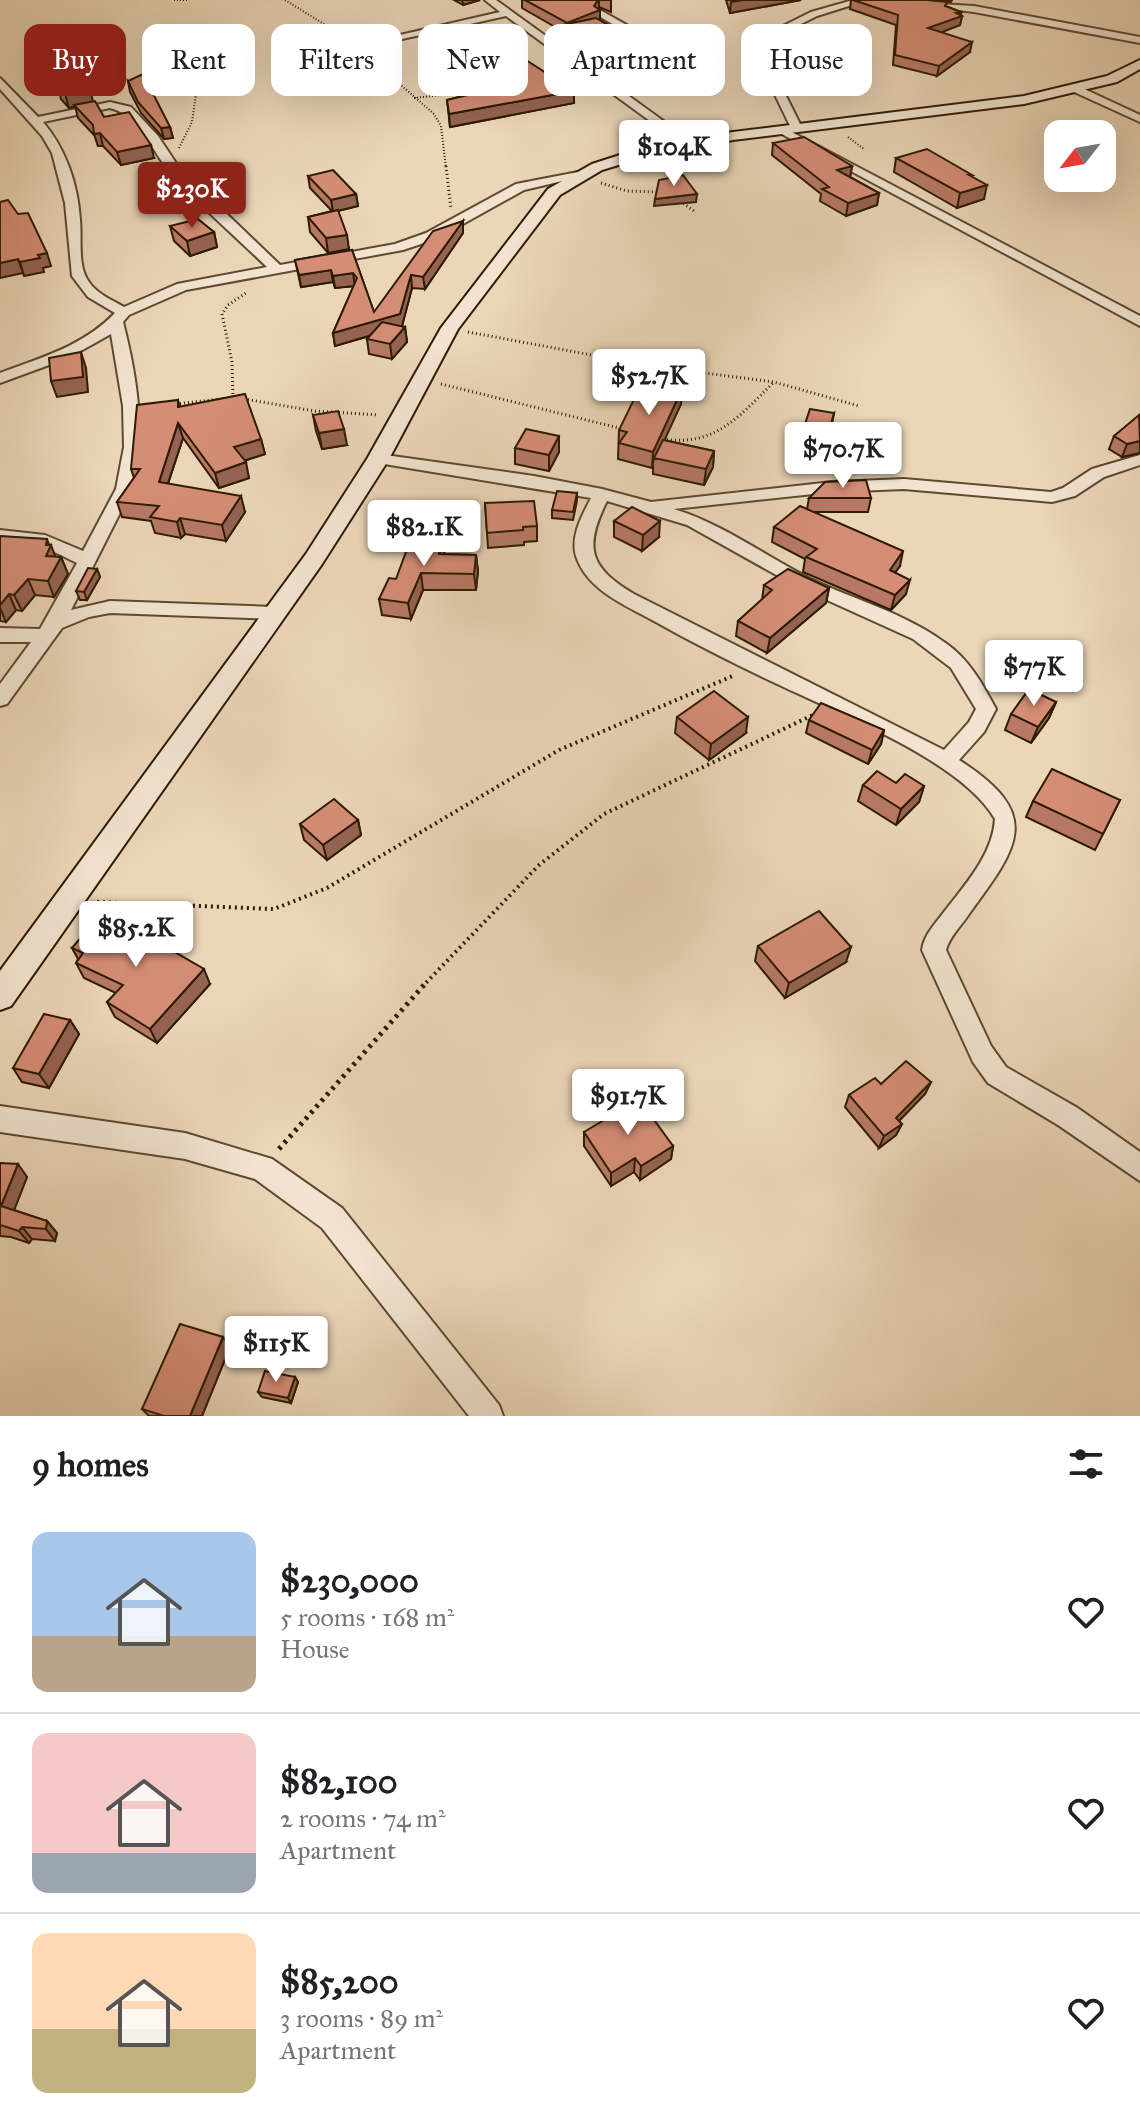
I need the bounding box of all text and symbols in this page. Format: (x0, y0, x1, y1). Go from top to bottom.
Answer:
chip: Buy (24, 24, 126, 96)
chip: Rent (142, 24, 255, 96)
chip: Filters (271, 24, 402, 96)
chip: New (418, 24, 528, 96)
chip: Apartment (544, 24, 725, 96)
chip: House (741, 24, 872, 96)
pin: $104K (618, 120, 730, 188)
north arrow (1044, 120, 1116, 192)
map controls (1044, 120, 1116, 192)
text: $104K (637, 130, 711, 162)
pin: $230K (136, 162, 248, 230)
text: $230K (156, 172, 228, 204)
pin: $52.7K (584, 349, 714, 417)
text: $52.7K (610, 359, 688, 391)
pin: $70.7K (778, 422, 908, 490)
text: $70.7K (803, 432, 883, 464)
pin: $82.1K (359, 500, 489, 568)
text: $82.1K (386, 510, 462, 542)
pin: $77K (987, 640, 1081, 708)
text: $77K (1003, 650, 1065, 682)
pin: $85.2K (71, 901, 201, 969)
text: $85.2K (97, 911, 175, 943)
pin: $91.7K (563, 1069, 693, 1137)
text: $91.7K (590, 1079, 666, 1111)
pin: $115K (220, 1316, 332, 1384)
text: $115K (243, 1326, 309, 1358)
icon: filters (1064, 1442, 1108, 1486)
text: 9 homes (32, 1444, 149, 1485)
text: $230,000 (280, 1560, 419, 1601)
icon: home (96, 1564, 192, 1660)
icon: heart (1064, 1590, 1108, 1634)
text: 5 rooms · 168 m² (280, 1601, 454, 1633)
text: House (280, 1633, 350, 1665)
text: $82,100 (280, 1761, 398, 1802)
icon: home (96, 1765, 192, 1861)
icon: heart (1064, 1791, 1108, 1835)
text: 2 rooms · 74 m² (280, 1802, 446, 1834)
text: Apartment (280, 1834, 396, 1866)
text: $85,200 (280, 1961, 399, 2002)
icon: home (96, 1965, 192, 2061)
icon: heart (1064, 1991, 1108, 2035)
text: 3 rooms · 89 m² (280, 2002, 443, 2034)
text: Apartment (280, 2034, 396, 2066)

